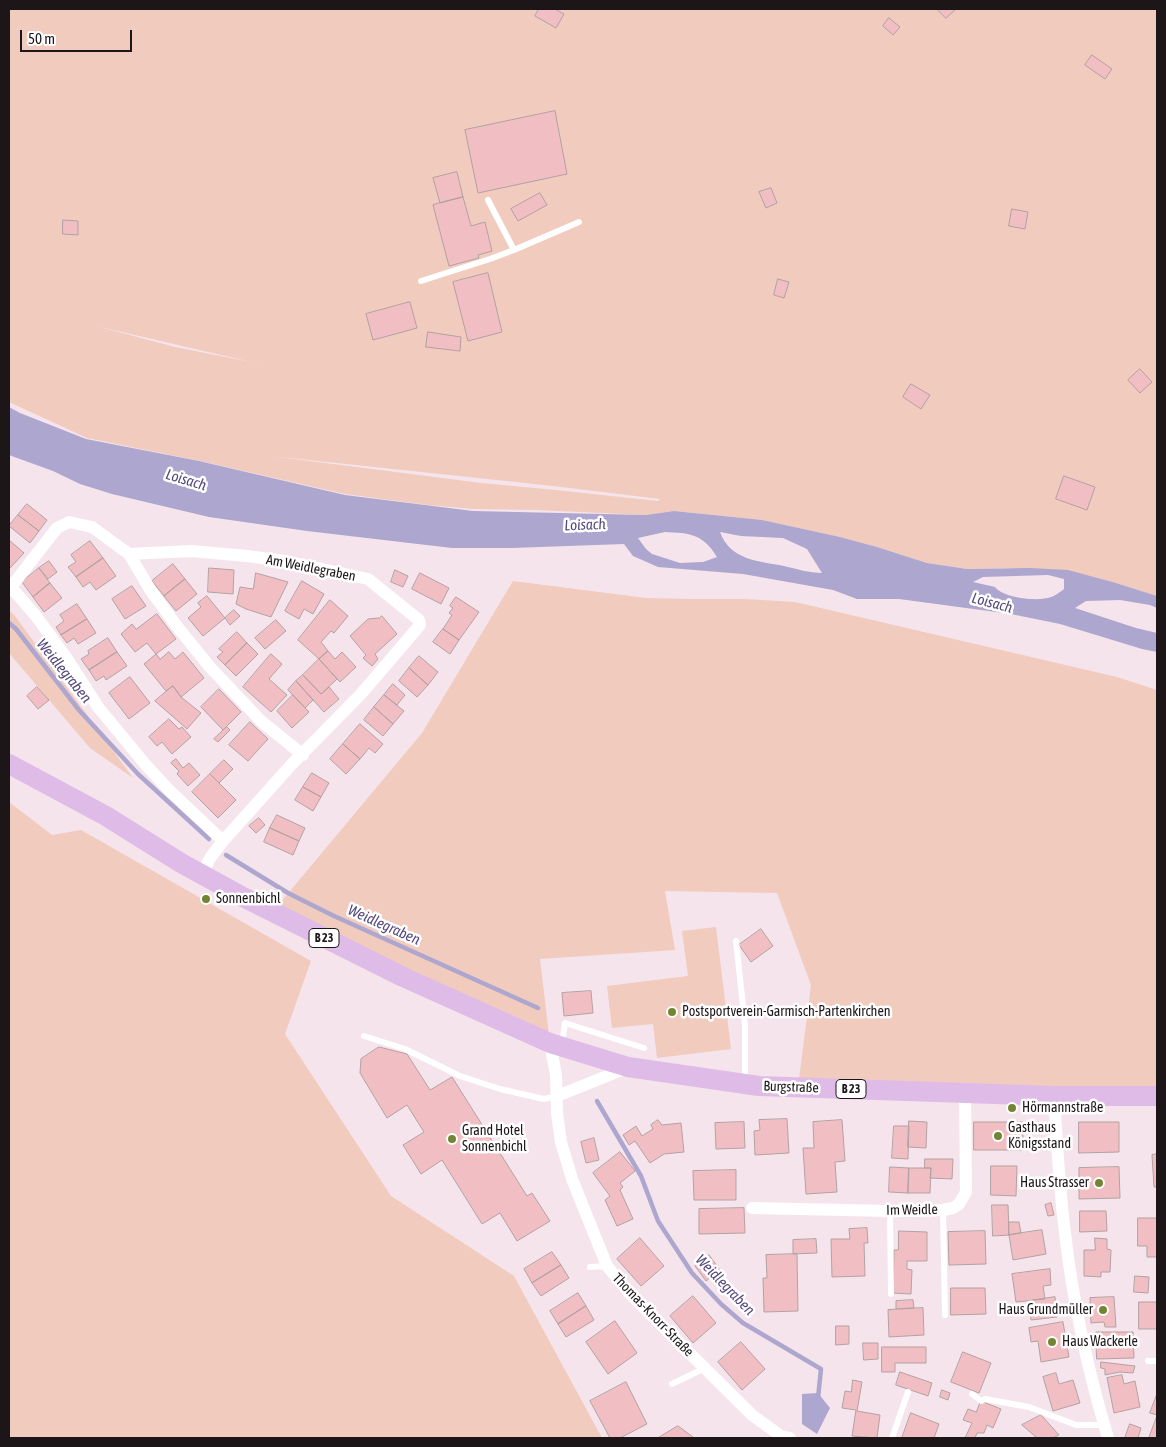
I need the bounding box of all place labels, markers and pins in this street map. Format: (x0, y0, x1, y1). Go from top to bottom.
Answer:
place label: Sonnenbichl (216, 891, 281, 907)
marker: Sonnenbichl (200, 893, 212, 905)
place label: Postsportverein-Garmisch-Partenkirchen (682, 1004, 891, 1020)
marker: Postsportverein-Garmisch-Partenkirchen (666, 1006, 678, 1018)
place label: Hörmannstraße (1022, 1100, 1103, 1116)
marker: Hörmannstraße (1006, 1102, 1018, 1114)
place label: Gasthaus Königsstand (1008, 1120, 1071, 1152)
place label: Grand Hotel Sonnenbichl (462, 1123, 527, 1156)
marker: Gasthaus Königsstand (992, 1130, 1004, 1142)
marker: Grand Hotel Sonnenbichl (446, 1133, 458, 1145)
place label: Haus Strasser (1020, 1175, 1089, 1191)
marker: Haus Strasser (1093, 1177, 1105, 1189)
place label: Haus Grundmüller (998, 1302, 1093, 1318)
marker: Haus Grundmüller (1097, 1304, 1109, 1316)
place label: Haus Wackerle (1062, 1334, 1138, 1350)
marker: Haus Wackerle (1046, 1336, 1058, 1348)

